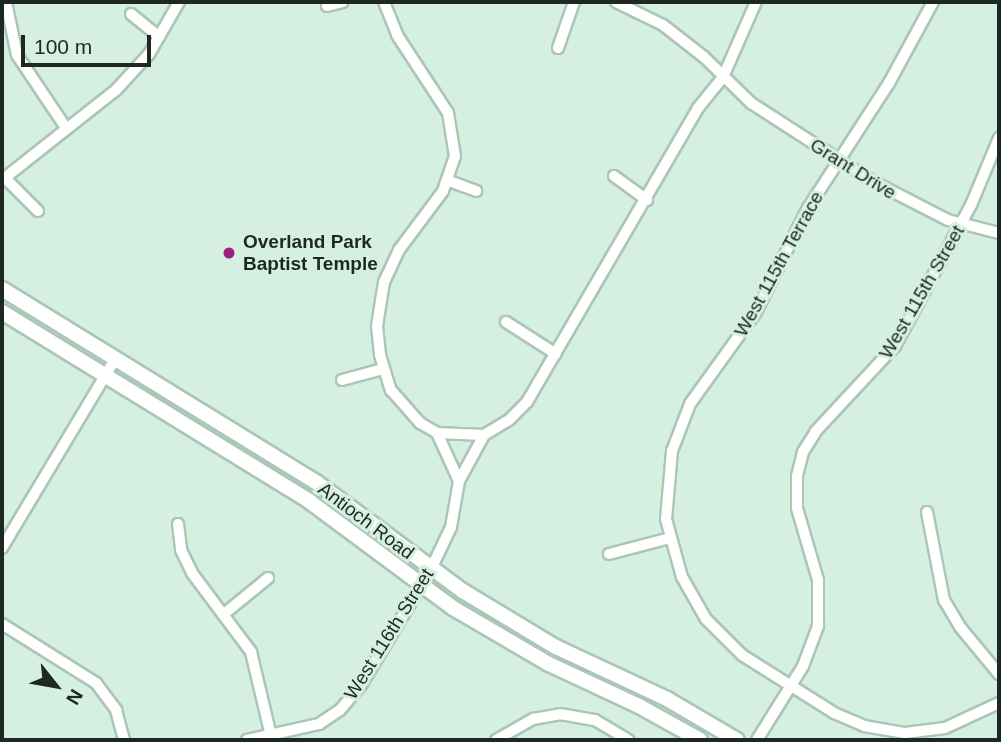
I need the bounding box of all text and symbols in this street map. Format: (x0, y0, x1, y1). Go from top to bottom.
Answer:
scale bar (24, 21, 154, 65)
text: 100 m (34, 35, 92, 58)
street label: Grant Drive (806, 134, 900, 204)
street label: West 115th Terrace (730, 187, 828, 341)
street label: West 115th Street (875, 221, 969, 363)
place label: Overland Park Baptist Temple (243, 231, 378, 275)
marker: Overland Park Baptist Temple (221, 245, 237, 261)
street label: Antioch Road (314, 478, 418, 564)
street label: West 116th Street (340, 564, 438, 704)
north arrow (21, 651, 91, 721)
text: N (62, 686, 87, 708)

